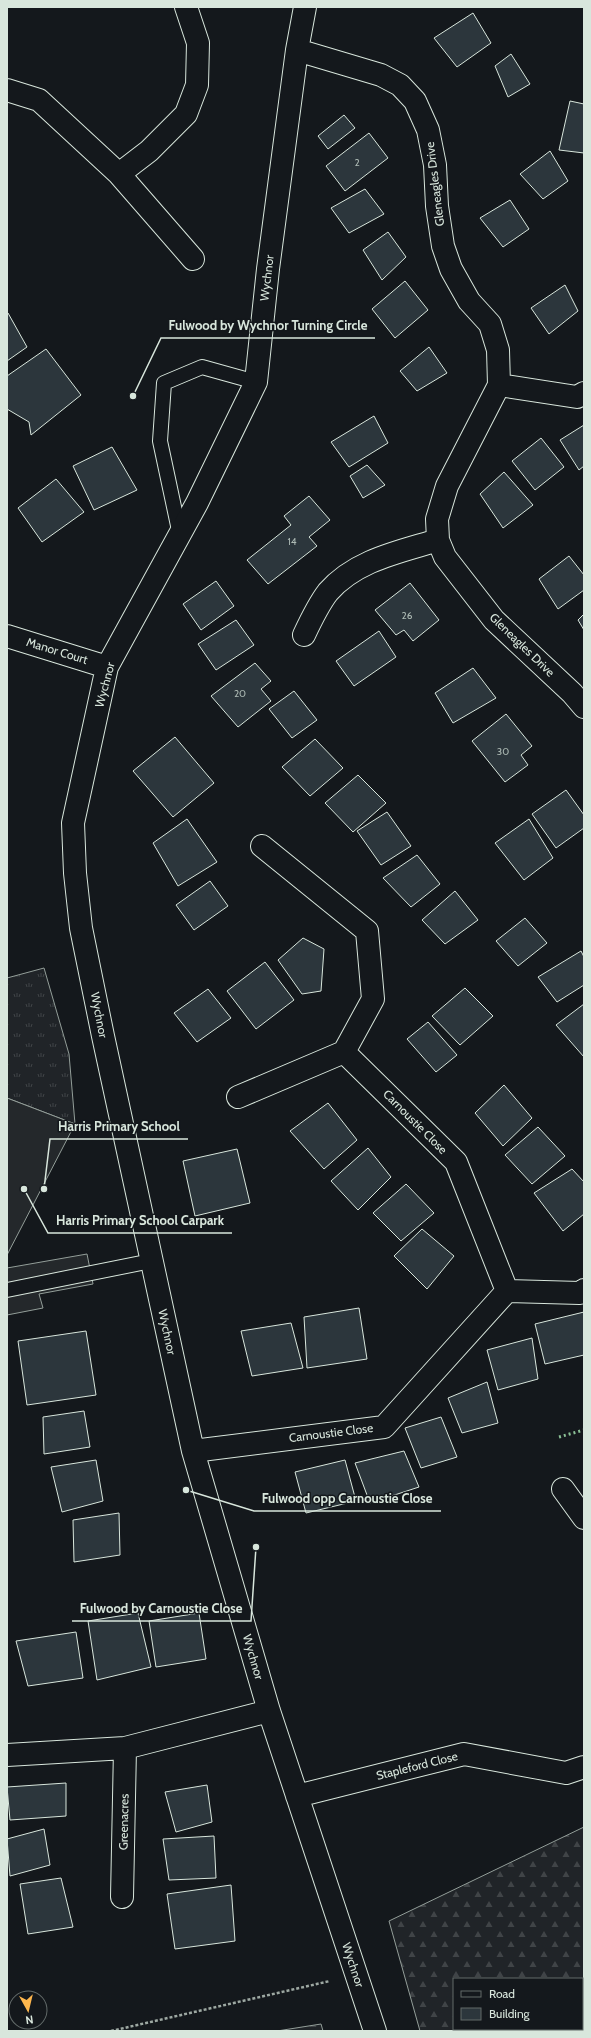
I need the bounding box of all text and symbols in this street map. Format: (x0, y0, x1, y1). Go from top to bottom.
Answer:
street label: Gleneagles Drive (422, 141, 447, 227)
house number: 2 (354, 156, 360, 169)
street label: Wychnor (256, 254, 277, 302)
callout: Fulwood by Wychnor Turning Circle (161, 313, 375, 338)
text: Fulwood by Wychnor Turning Circle (169, 317, 368, 333)
house number: 14 (287, 535, 297, 548)
house number: 26 (402, 609, 413, 622)
street label: Gleneagles Drive (487, 610, 558, 680)
street label: Manor Court (25, 634, 90, 667)
street label: Wychnor (91, 660, 118, 709)
house number: 20 (234, 687, 246, 700)
house number: 30 (497, 745, 509, 758)
street label: Wychnor (88, 991, 111, 1039)
street label: Carnoustie Close (380, 1086, 451, 1157)
callout: Harris Primary School (50, 1114, 188, 1139)
text: Harris Primary School (58, 1118, 180, 1134)
callout: Harris Primary School Carpark (48, 1208, 232, 1233)
text: Harris Primary School Carpark (56, 1212, 225, 1228)
street label: Wychnor (155, 1308, 180, 1356)
street label: Carnoustie Close (288, 1420, 374, 1445)
callout: Fulwood opp Carnoustie Close (254, 1486, 441, 1511)
text: Fulwood opp Carnoustie Close (262, 1490, 433, 1506)
callout: Fulwood by Carnoustie Close (72, 1596, 251, 1621)
text: Fulwood by Carnoustie Close (80, 1600, 243, 1616)
street label: Wychnor (240, 1633, 267, 1681)
street label: Stapleford Close (375, 1748, 459, 1783)
street label: Greenacres (116, 1794, 131, 1850)
street label: Wychnor (339, 1941, 368, 1989)
legend (453, 1978, 583, 2030)
text: Road (489, 1986, 515, 2001)
north arrow (8, 1990, 48, 2030)
text: Building (489, 2006, 531, 2021)
text: N (25, 2012, 34, 2027)

